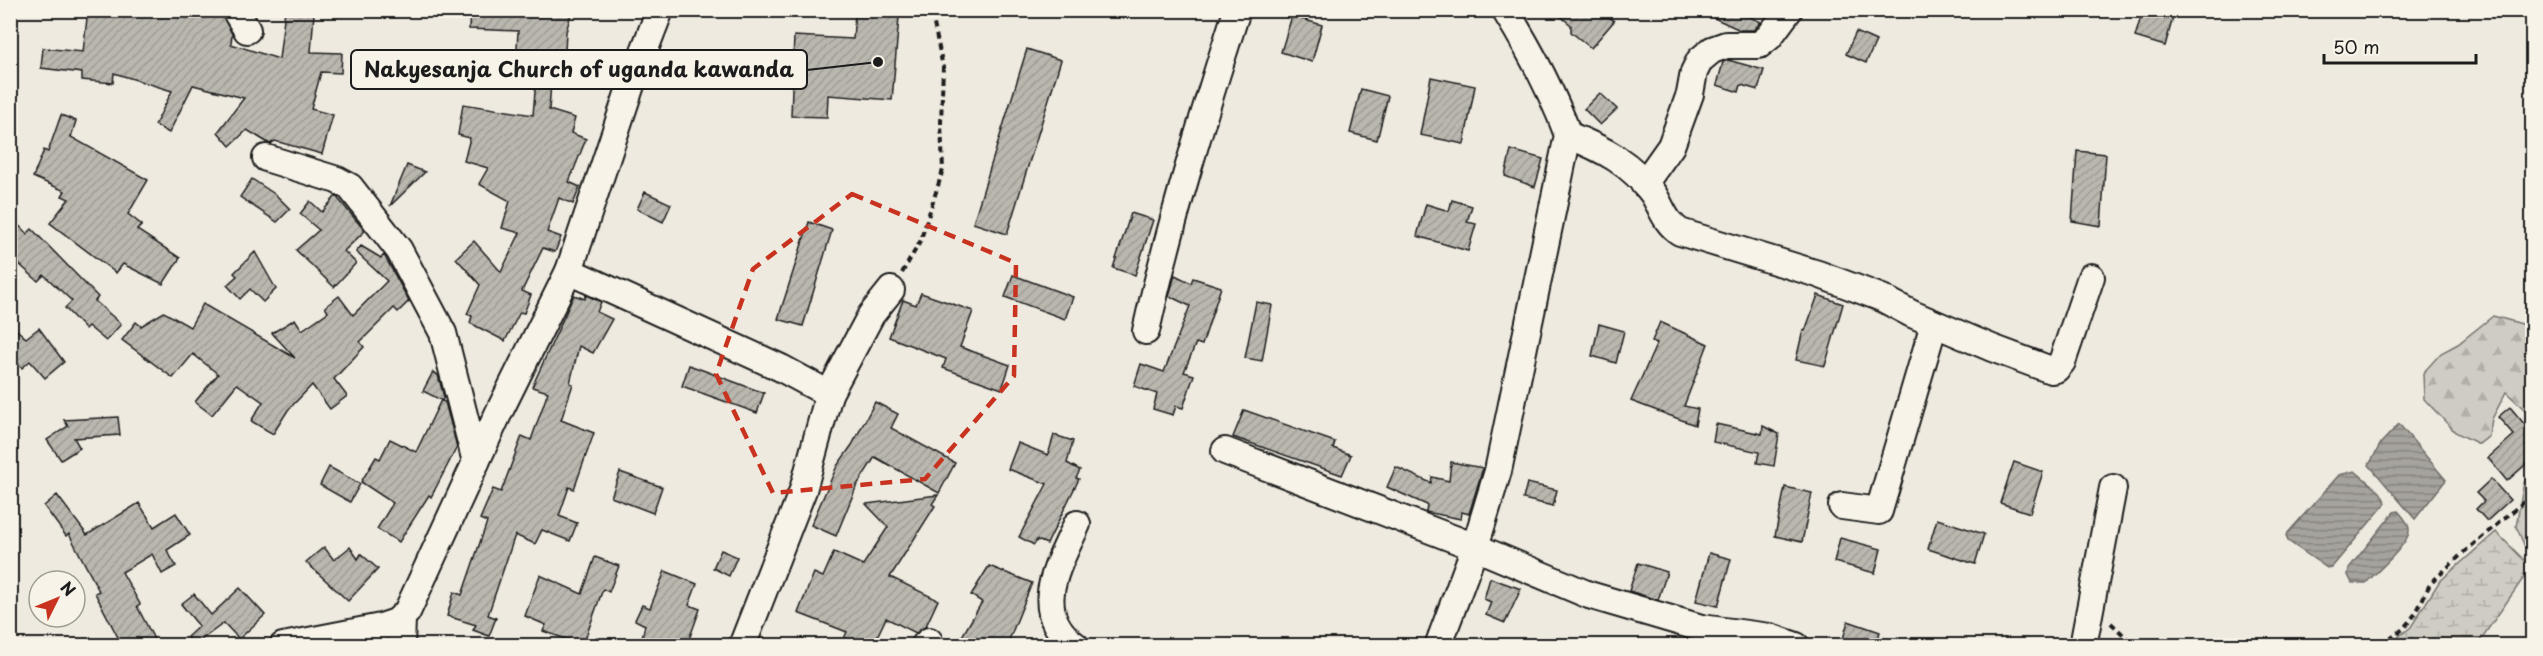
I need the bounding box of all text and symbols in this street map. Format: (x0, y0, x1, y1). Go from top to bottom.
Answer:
scale bar (2324, 27, 2476, 65)
text: 50 m (2333, 33, 2380, 60)
callout: Nakyesanja Church of uganda kawanda (351, 50, 807, 89)
text: Nakyesanja Church of uganda kawanda (364, 52, 794, 84)
north arrow (27, 569, 87, 629)
text: N (56, 575, 82, 601)

